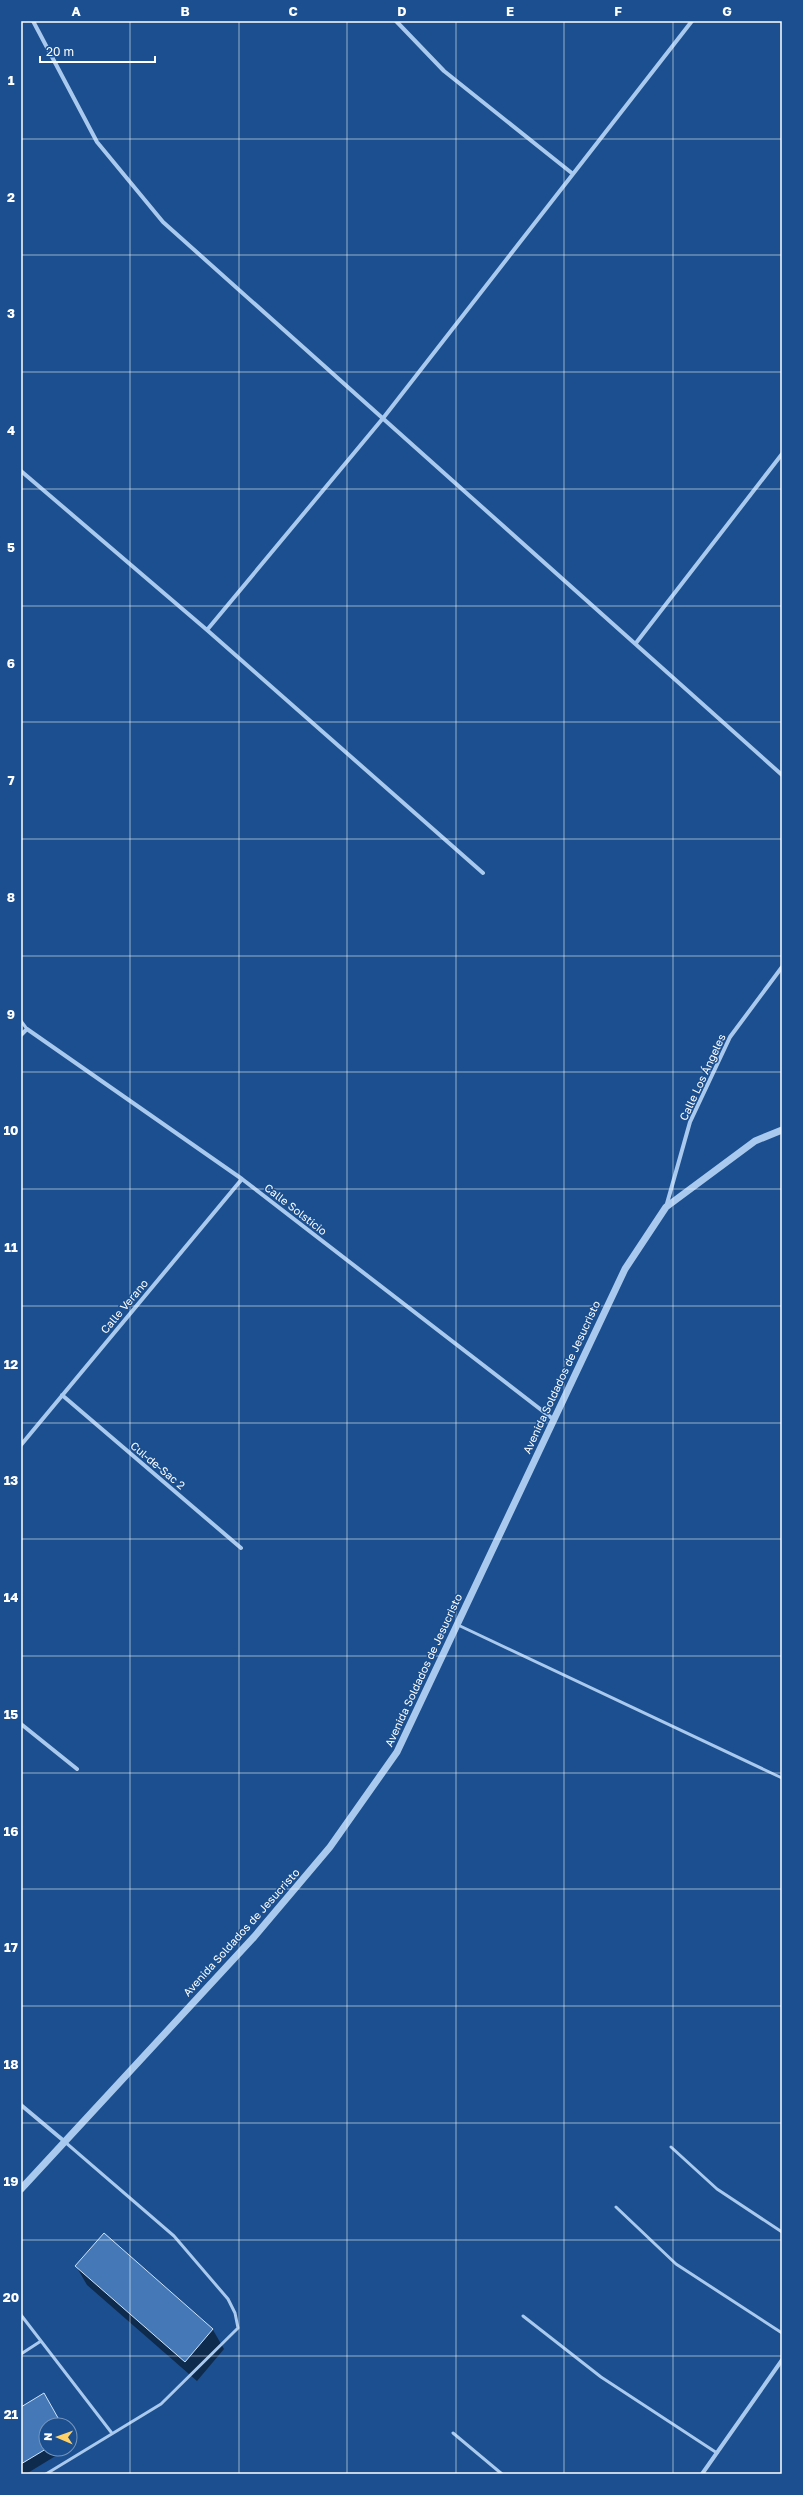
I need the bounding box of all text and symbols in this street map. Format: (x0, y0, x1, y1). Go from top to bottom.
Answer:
text: A (71, 3, 81, 19)
text: B (180, 3, 190, 19)
text: C (288, 3, 298, 19)
text: D (397, 3, 407, 19)
text: E (506, 3, 514, 19)
text: F (614, 3, 622, 19)
text: G (722, 3, 732, 19)
scale bar (40, 38, 155, 64)
text: 20 m (46, 44, 74, 59)
text: 1 (8, 72, 15, 88)
text: 2 (7, 189, 15, 205)
text: 3 (7, 305, 15, 321)
text: 4 (7, 422, 15, 438)
text: 5 (7, 539, 15, 555)
text: 6 (7, 655, 15, 671)
text: 7 (7, 772, 15, 788)
text: 8 (7, 889, 15, 905)
text: 9 (7, 1006, 15, 1022)
street label: Calle Los Ángeles (676, 1032, 728, 1122)
text: 10 (3, 1122, 19, 1138)
street label: Calle Solsticio (262, 1181, 330, 1238)
text: 11 (4, 1239, 18, 1255)
street label: Calle Verano (98, 1276, 151, 1336)
street label: Avenida Soldados de Jesucristo (520, 1298, 602, 1456)
text: 12 (4, 1356, 18, 1372)
street label: Cul-de-Sac 2 (128, 1438, 188, 1492)
text: 13 (4, 1472, 18, 1488)
text: 14 (4, 1589, 18, 1605)
street label: Avenida Soldados de Jesucristo (382, 1591, 464, 1749)
text: 15 (4, 1706, 18, 1722)
text: 16 (4, 1823, 18, 1839)
street label: Avenida Soldados de Jesucristo (180, 1865, 302, 1999)
text: 17 (4, 1939, 18, 1955)
text: 18 (3, 2056, 19, 2072)
text: 19 (4, 2173, 18, 2189)
text: 20 (3, 2289, 19, 2305)
text: 21 (4, 2406, 19, 2422)
north arrow (38, 2417, 78, 2457)
text: N (41, 2432, 54, 2441)

